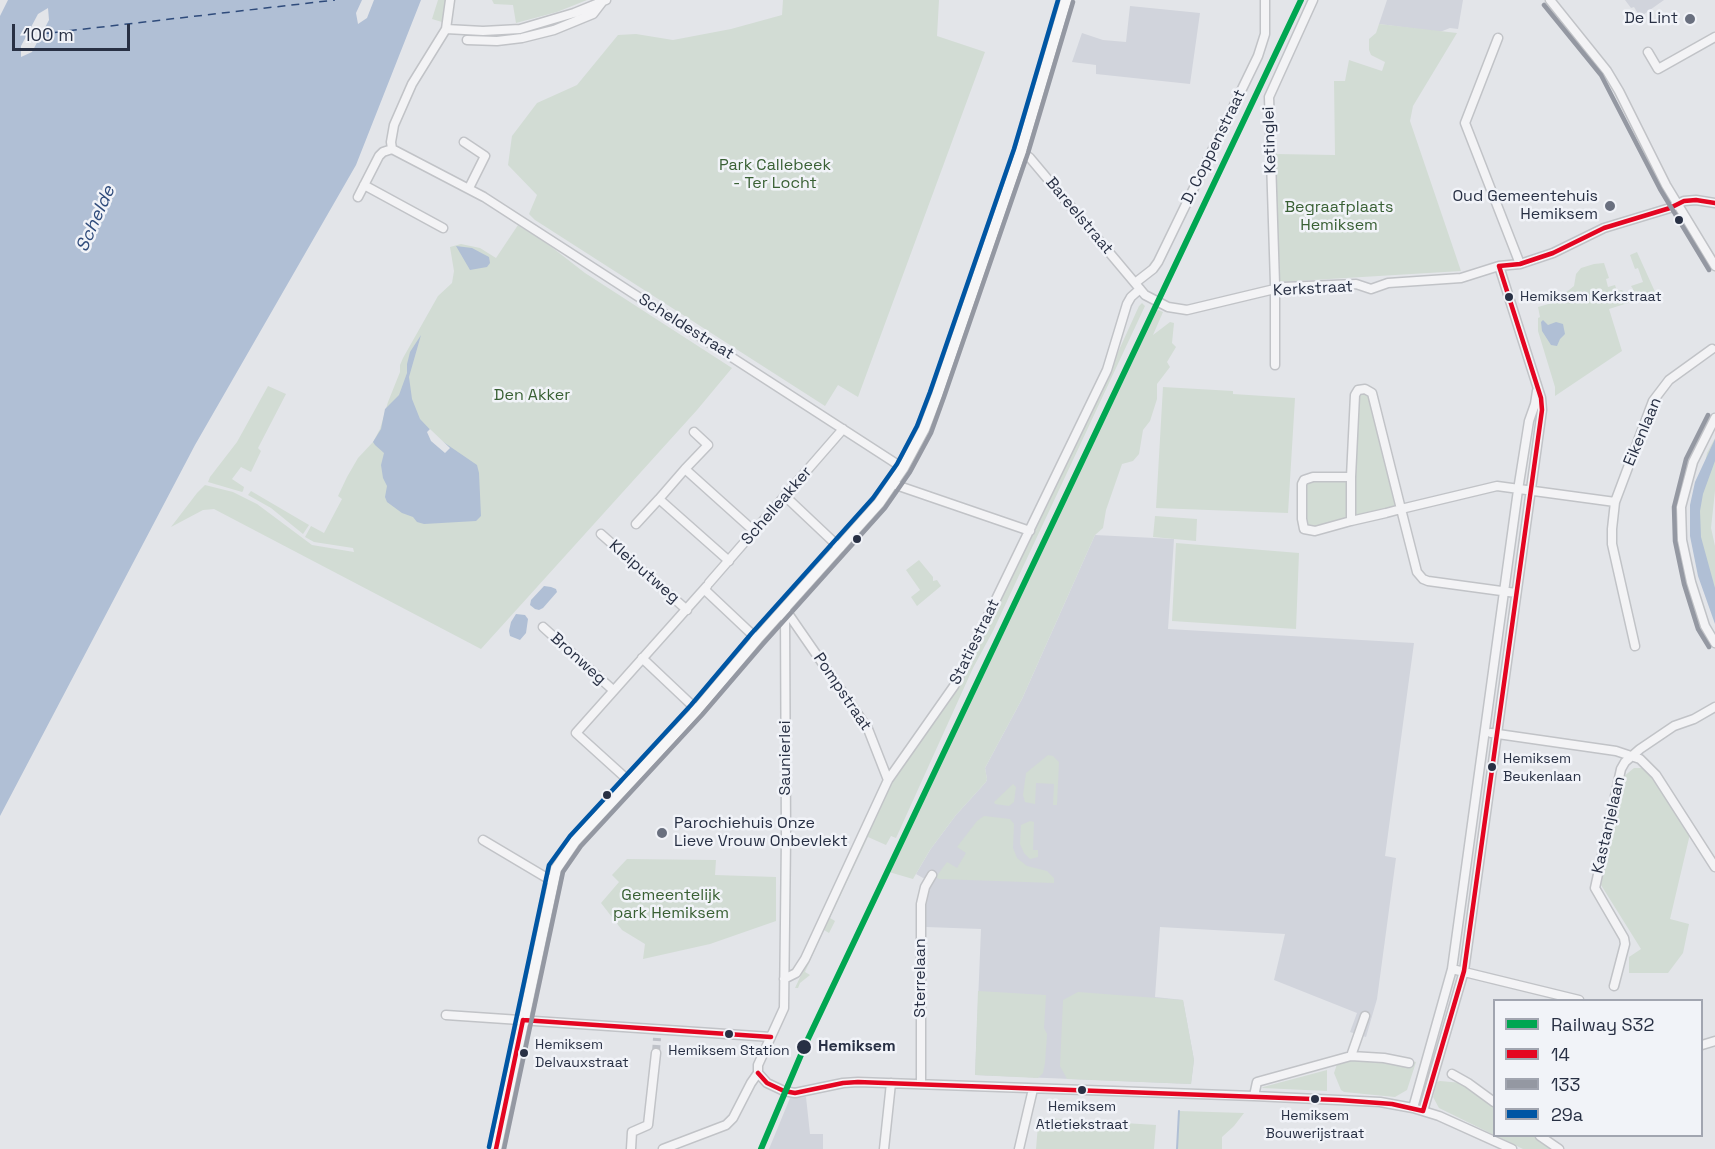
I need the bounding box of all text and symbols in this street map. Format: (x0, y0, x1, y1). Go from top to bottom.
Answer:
place label: De Lint (1624, 9, 1678, 29)
scale bar (15, 12, 134, 50)
marker: De Lint (1683, 12, 1697, 26)
text: 100 m (23, 23, 74, 46)
street label: D. Coppenstraat (1178, 87, 1250, 207)
street label: Ketinglei (1259, 106, 1281, 174)
park label: Park Callebeek - Ter Locht (719, 156, 831, 194)
street label: Bareelstraat (1041, 173, 1117, 259)
water label: Schelde (72, 183, 120, 255)
place label: Oud Gemeentehuis Hemiksem (1452, 187, 1598, 225)
park label: Begraafplaats Hemiksem (1285, 198, 1393, 236)
marker: Oud Gemeentehuis Hemiksem (1603, 199, 1617, 213)
unlabelled marker (1673, 214, 1685, 226)
street label: Kerkstraat (1273, 277, 1353, 301)
place label: Hemiksem Kerkstraat (1520, 289, 1662, 305)
street label: Scheldestraat (635, 290, 737, 364)
marker: Hemiksem Kerkstraat (1503, 291, 1515, 303)
park label: Den Akker (494, 386, 570, 406)
street label: Eikenlaan (1620, 395, 1666, 469)
street label: Schelleakker (738, 463, 816, 549)
unlabelled marker (851, 533, 863, 545)
street label: Kleiputweg (605, 536, 683, 608)
street label: Statiestraat (946, 596, 1004, 688)
street label: Bronweg (546, 629, 610, 689)
street label: Pompstraat (809, 649, 875, 735)
street label: Saunierlei (776, 720, 796, 796)
place label: Hemiksem Beukenlaan (1503, 751, 1581, 784)
marker: Hemiksem Beukenlaan (1486, 761, 1498, 773)
street label: Kastanjelaan (1589, 775, 1629, 875)
unlabelled marker (601, 789, 613, 801)
place label: Parochiehuis Onze Lieve Vrouw Onbevlekt (674, 814, 848, 852)
marker: Parochiehuis Onze Lieve Vrouw Onbevlekt (655, 826, 669, 840)
park label: Gemeentelijk park Hemiksem (613, 886, 729, 924)
street label: Sterrelaan (911, 938, 931, 1018)
legend (1493, 999, 1703, 1137)
text: Railway S32 (1551, 1013, 1654, 1036)
marker: Hemiksem Station (723, 1028, 735, 1040)
place label: Hemiksem Delvauxstraat (535, 1037, 629, 1070)
place label: Hemiksem (818, 1037, 896, 1057)
marker: Hemiksem (795, 1038, 813, 1056)
place label: Hemiksem Station (668, 1043, 790, 1059)
text: 14 (1551, 1043, 1570, 1066)
marker: Hemiksem Delvauxstraat (518, 1047, 530, 1059)
text: 133 (1551, 1073, 1580, 1096)
marker: Hemiksem Atletiekstraat (1076, 1084, 1088, 1096)
marker: Hemiksem Bouwerijstraat (1309, 1093, 1321, 1105)
place label: Hemiksem Atletiekstraat (1036, 1099, 1128, 1132)
text: 29a (1551, 1103, 1583, 1126)
place label: Hemiksem Bouwerijstraat (1266, 1108, 1364, 1140)

